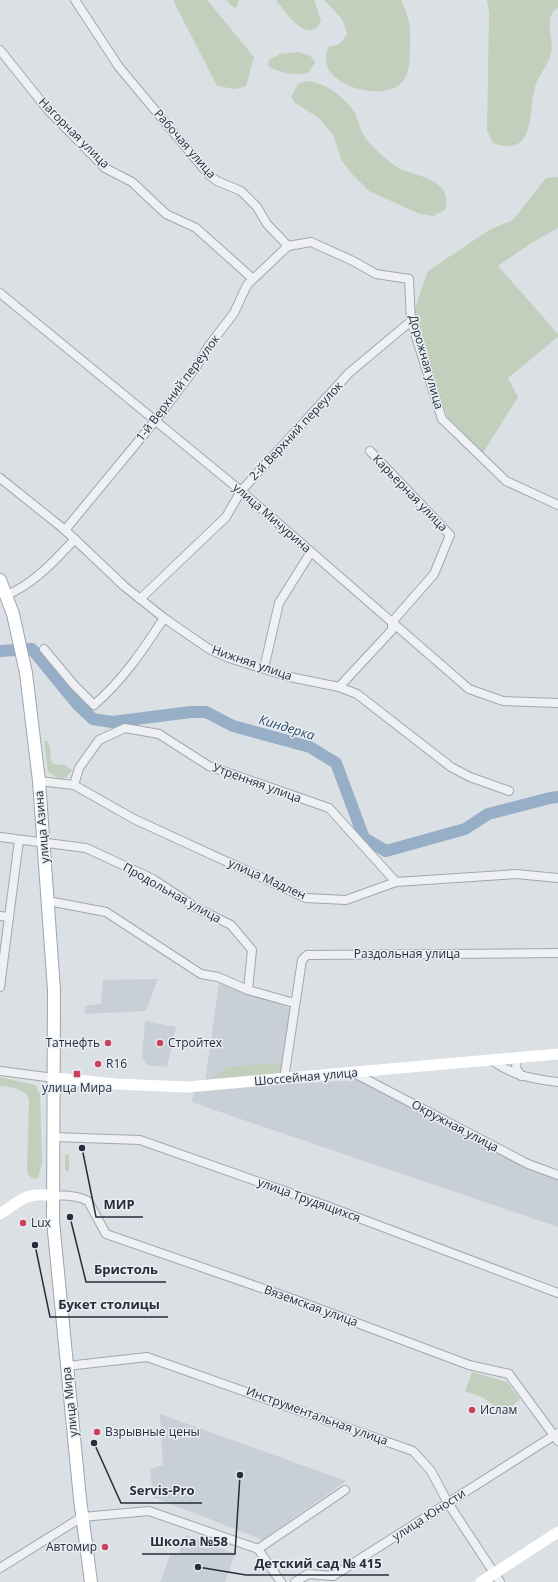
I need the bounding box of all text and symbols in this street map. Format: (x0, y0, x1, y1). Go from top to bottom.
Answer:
street label: Нагорная улица (35, 93, 114, 172)
street label: Рабочая улица (151, 105, 220, 182)
street label: Дорожная улица (405, 313, 448, 411)
street label: 1-й Верхний переулок (132, 330, 224, 445)
street label: 2-й Верхний переулок (245, 377, 347, 484)
street label: Карьерная улица (369, 450, 452, 535)
street label: улица Мичурина (229, 479, 315, 556)
street label: Нижняя улица (210, 641, 295, 684)
water label: Киндерка (257, 710, 318, 744)
street label: Утренняя улица (210, 759, 304, 806)
street label: улица Азина (30, 790, 53, 864)
street label: улица Мадлен (226, 854, 309, 903)
street label: Продольная улица (120, 858, 225, 927)
street label: Раздольная улица (354, 945, 460, 962)
place label: Татнефть (45, 1034, 100, 1051)
place label: Стройтех (168, 1034, 223, 1051)
marker: Татнефть (103, 1038, 113, 1048)
marker: Стройтех (155, 1038, 165, 1048)
place label: R16 (106, 1055, 127, 1072)
marker: R16 (93, 1059, 103, 1069)
street label: Шоссейная улица (253, 1063, 359, 1090)
marker: улица Мира (72, 1069, 82, 1079)
place label: улица Мира (42, 1079, 112, 1096)
street label: Окружная улица (409, 1095, 502, 1156)
street label: улица Трудящихся (255, 1173, 363, 1226)
callout: МИР (96, 1192, 143, 1217)
text: МИР (103, 1195, 135, 1213)
place label: Lux (31, 1214, 52, 1231)
marker: Lux (18, 1218, 28, 1228)
callout: Бристоль (86, 1257, 166, 1282)
text: Бристоль (94, 1260, 158, 1278)
street label: Вяземская улица (262, 1281, 361, 1330)
callout: Букет столицы (50, 1292, 168, 1317)
text: Букет столицы (58, 1295, 160, 1313)
street label: улица Мира (57, 1366, 82, 1438)
street label: Инструментальная улица (244, 1382, 390, 1449)
place label: Ислам (480, 1401, 517, 1418)
marker: Ислам (467, 1405, 477, 1415)
place label: Взрывные цены (105, 1423, 200, 1440)
marker: Взрывные цены (92, 1427, 102, 1437)
callout: Servis-Pro (121, 1478, 202, 1503)
text: Servis-Pro (130, 1481, 194, 1499)
street label: улица Юности (389, 1485, 469, 1545)
callout: Школа №58 (142, 1529, 235, 1554)
text: Школа №58 (150, 1532, 228, 1550)
place label: Автомир (46, 1538, 97, 1555)
marker: Автомир (100, 1542, 110, 1552)
callout: Детский сад № 415 (246, 1550, 389, 1575)
text: Детский сад № 415 (254, 1554, 382, 1572)

